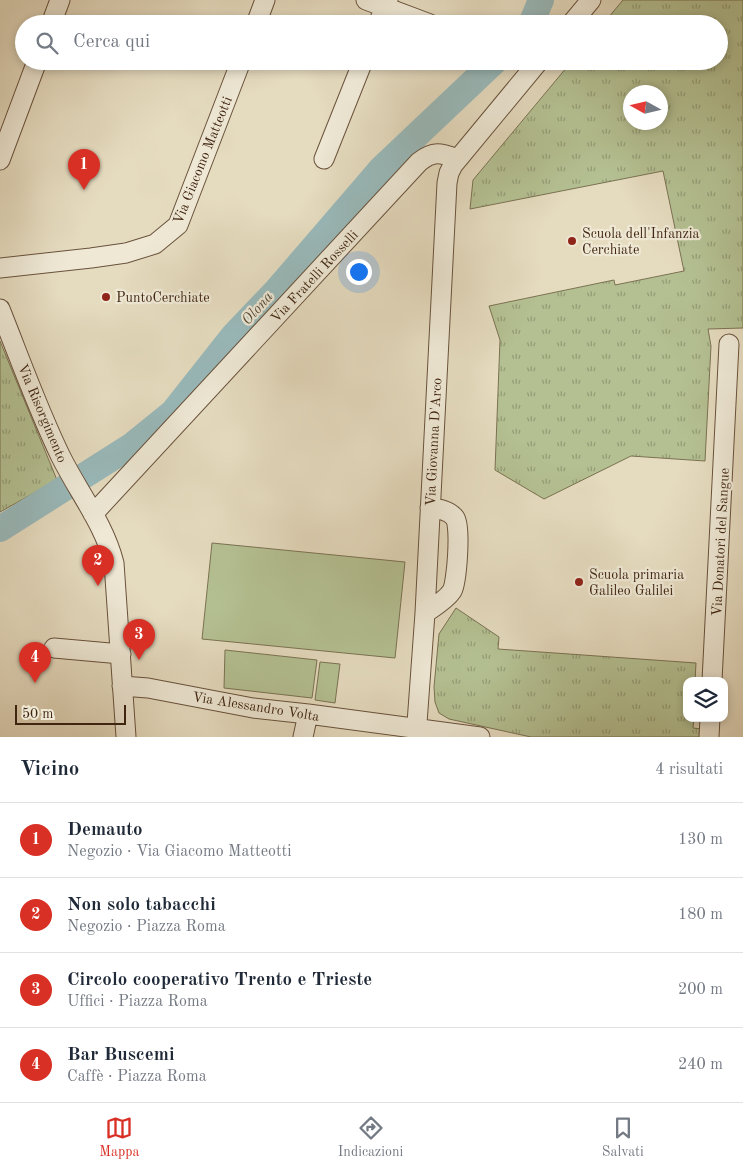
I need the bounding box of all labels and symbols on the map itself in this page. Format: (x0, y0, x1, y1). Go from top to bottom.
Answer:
north arrow (623, 85, 668, 130)
street label: Via Giacomo Matteotti (171, 94, 235, 226)
pin: 1 (68, 149, 100, 190)
place label: Scuola dell'Infanzia Cerchiate (582, 227, 700, 257)
street label: Via Fratelli Rosselli (269, 228, 361, 325)
marker: Scuola dell'Infanzia Cerchiate (566, 235, 578, 247)
your location (346, 259, 372, 285)
water label: Olona (240, 290, 276, 328)
marker: PuntoCerchiate (100, 291, 112, 303)
place label: PuntoCerchiate (116, 291, 210, 305)
street label: Via Risorgimento (15, 362, 69, 465)
street label: Via Giovanna D'Arco (424, 377, 444, 507)
street label: Via Donatori del Sangue (710, 468, 732, 617)
pin: 2 (82, 545, 114, 586)
place label: Scuola primaria Galileo Galilei (589, 568, 684, 598)
marker: Scuola primaria Galileo Galilei (573, 576, 585, 588)
pin: 3 (123, 619, 155, 660)
pin: 4 (19, 642, 51, 683)
street label: Via Alessandro Volta (191, 690, 320, 724)
scale bar (15, 702, 126, 725)

